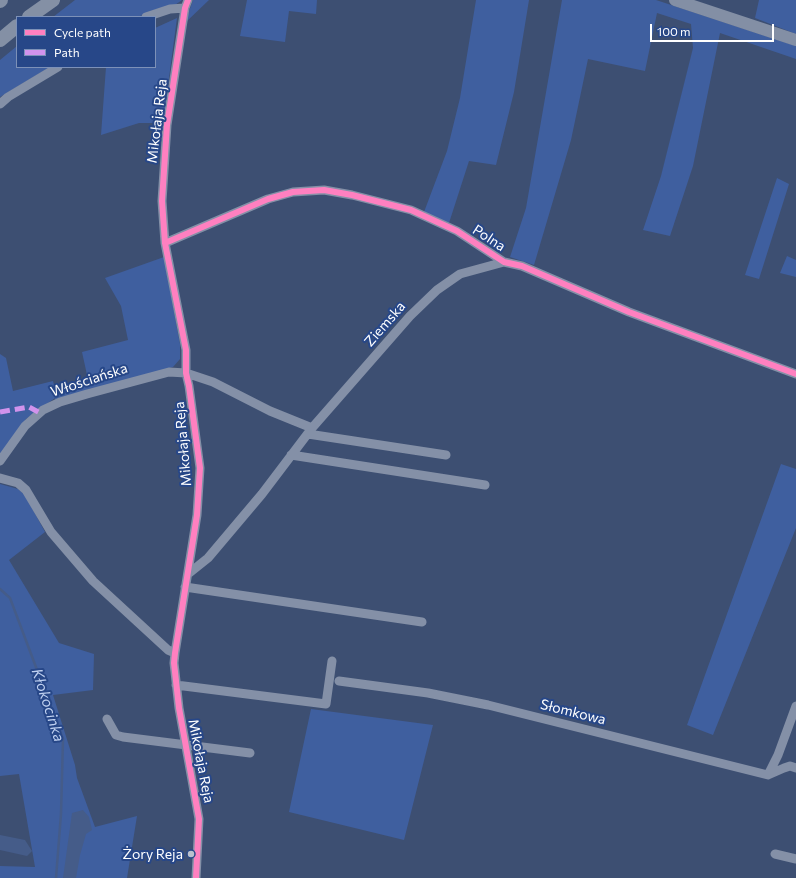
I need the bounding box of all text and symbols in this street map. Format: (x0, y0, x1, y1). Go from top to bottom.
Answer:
legend (16, 16, 156, 68)
scale bar (652, 16, 776, 42)
text: 100 m (657, 24, 691, 38)
text: Cycle path (54, 25, 111, 39)
text: Path (54, 45, 80, 59)
street label: Mikołaja Reja (143, 78, 171, 164)
street label: Polna (469, 221, 509, 255)
street label: Ziemska (361, 298, 409, 350)
street label: Włościańska (48, 360, 130, 400)
street label: Mikołaja Reja (171, 401, 195, 487)
water label: Kłokocinka (28, 666, 68, 744)
street label: Słomkowa (539, 696, 607, 728)
street label: Mikołaja Reja (185, 718, 217, 804)
place label: Żory Reja (123, 846, 183, 862)
marker: Żory Reja (186, 849, 196, 859)

